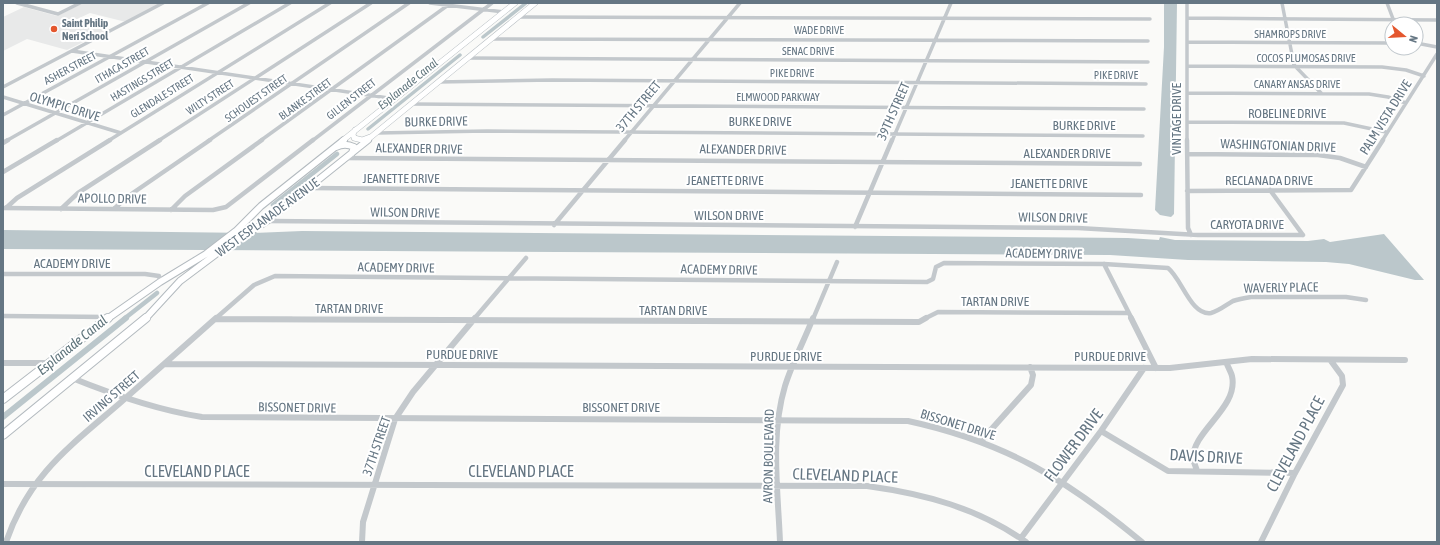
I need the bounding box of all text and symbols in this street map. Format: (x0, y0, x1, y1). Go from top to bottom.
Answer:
north arrow (1384, 16, 1424, 56)
place label: Saint Philip Neri School (62, 17, 109, 42)
marker: Saint Philip Neri School (49, 24, 59, 34)
street label: WADE DRIVE (794, 24, 844, 36)
street label: SHAMROPS DRIVE (1254, 28, 1326, 40)
text: N (1407, 34, 1420, 44)
street label: ITHACA STREET (93, 45, 151, 85)
street label: SENAC DRIVE (782, 45, 834, 57)
street label: ASHER STREET (42, 49, 98, 87)
street label: COCOS PLUMOSAS DRIVE (1256, 52, 1356, 64)
water label: Esplanade Canal (375, 55, 441, 113)
street label: HASTINGS STREET (108, 56, 176, 104)
street label: PIKE DRIVE (770, 67, 814, 79)
street label: PIKE DRIVE (1094, 69, 1138, 81)
street label: GLENDALE STREET (128, 72, 196, 120)
street label: SCHOUEST STREET (222, 72, 290, 124)
street label: BLANKE STREET (276, 76, 334, 122)
street label: GILLEN STREET (324, 76, 378, 122)
street label: WILTY STREET (184, 77, 236, 117)
street label: PALM VISTA DRIVE (1356, 77, 1415, 157)
street label: 37TH STREET (613, 78, 664, 135)
street label: CANARY ANSAS DRIVE (1254, 78, 1341, 90)
street label: 39TH STREET (874, 80, 913, 142)
street label: VINTAGE DRIVE (1169, 82, 1184, 155)
street label: OLYMPIC DRIVE (28, 89, 102, 124)
street label: ELMWOOD PARKWAY (736, 91, 820, 103)
street label: ROBELINE DRIVE (1248, 106, 1326, 121)
street label: BURKE DRIVE (404, 113, 468, 130)
street label: BURKE DRIVE (728, 114, 792, 129)
street label: BURKE DRIVE (1052, 118, 1116, 133)
street label: WASHINGTONIAN DRIVE (1220, 136, 1336, 155)
street label: ALEXANDER DRIVE (375, 140, 463, 157)
street label: ALEXANDER DRIVE (699, 141, 787, 158)
street label: ALEXANDER DRIVE (1024, 146, 1111, 161)
street label: JEANETTE DRIVE (362, 171, 440, 186)
street label: JEANETTE DRIVE (686, 173, 764, 188)
street label: RECLANADA DRIVE (1225, 173, 1313, 188)
street label: WEST ESPLANADE AVENUE (213, 175, 322, 260)
street label: JEANETTE DRIVE (1010, 176, 1088, 191)
street label: APOLLO DRIVE (78, 190, 147, 207)
street label: WILSON DRIVE (370, 204, 440, 221)
street label: WILSON DRIVE (694, 208, 764, 223)
street label: WILSON DRIVE (1018, 209, 1088, 226)
street label: CARYOTA DRIVE (1210, 217, 1284, 232)
street label: ACADEMY DRIVE (1006, 245, 1083, 262)
street label: ACADEMY DRIVE (34, 256, 111, 271)
street label: ACADEMY DRIVE (358, 259, 435, 276)
street label: ACADEMY DRIVE (681, 261, 758, 278)
street label: WAVERLY PLACE (1244, 279, 1319, 296)
street label: TARTAN DRIVE (961, 294, 1029, 309)
street label: TARTAN DRIVE (315, 301, 383, 316)
street label: TARTAN DRIVE (639, 303, 707, 318)
water label: Esplanade Canal (34, 312, 111, 378)
street label: PURDUE DRIVE (426, 347, 498, 362)
street label: PURDUE DRIVE (750, 349, 822, 364)
street label: PURDUE DRIVE (1074, 349, 1146, 364)
street label: IRVING STREET (80, 368, 143, 425)
street label: CLEVELAND PLACE (1262, 393, 1328, 495)
street label: BISSONET DRIVE (258, 399, 336, 416)
street label: BISSONET DRIVE (582, 400, 660, 415)
street label: FLOWER DRIVE (1040, 405, 1106, 485)
street label: BISSONET DRIVE (919, 406, 998, 443)
street label: AVRON BOULEVARD (760, 409, 777, 503)
street label: 37TH STREET (359, 414, 394, 478)
street label: DAVIS DRIVE (1169, 445, 1243, 467)
street label: CLEVELAND PLACE (144, 462, 250, 480)
street label: CLEVELAND PLACE (468, 462, 574, 480)
street label: CLEVELAND PLACE (792, 464, 898, 486)

